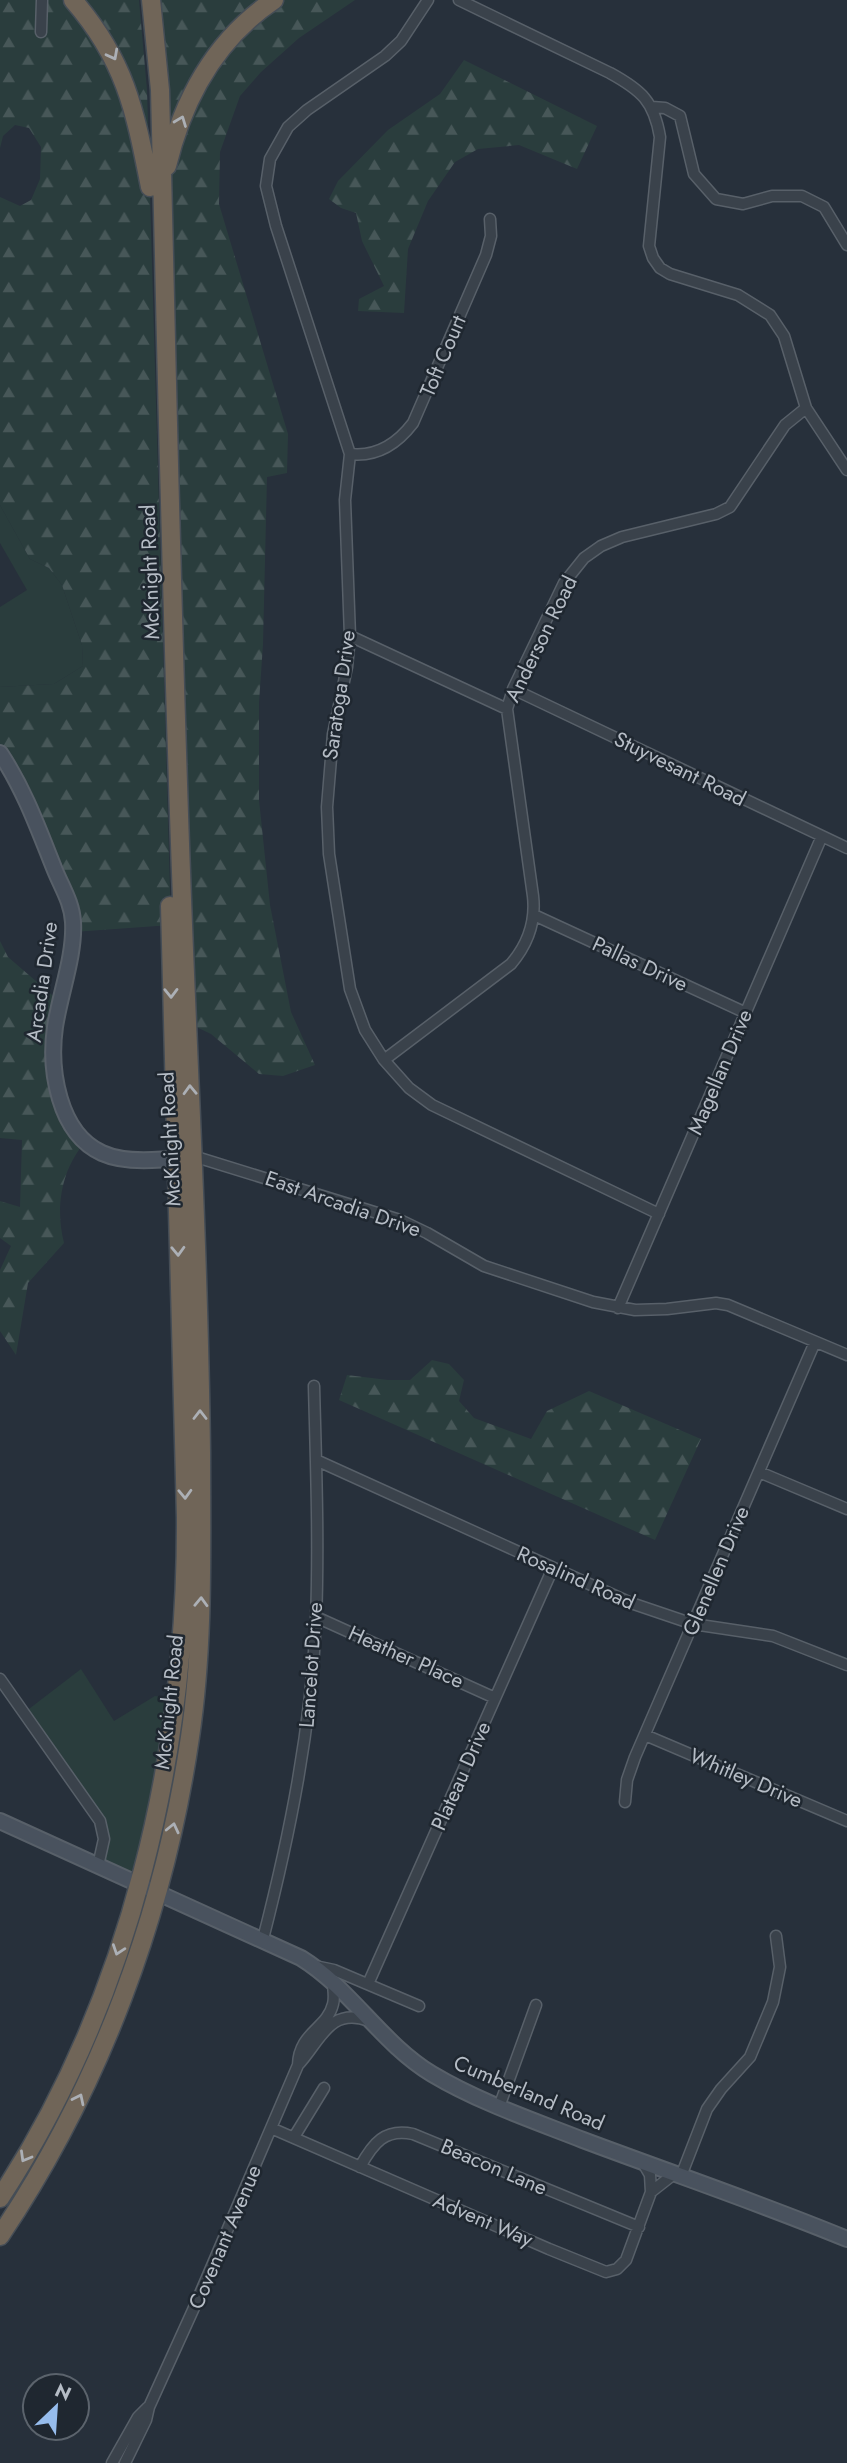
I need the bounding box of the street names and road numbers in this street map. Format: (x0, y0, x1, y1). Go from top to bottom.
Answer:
street label: Toft Court (412, 311, 474, 401)
street label: McKnight Road (133, 504, 167, 640)
street label: Anderson Road (497, 571, 585, 707)
street label: Saratoga Drive (315, 628, 363, 762)
street label: Stuyvesant Road (609, 724, 751, 814)
street label: Arcadia Drive (19, 920, 65, 1044)
street label: Pallas Drive (587, 929, 693, 999)
street label: Magellan Drive (680, 1004, 760, 1139)
street label: McKnight Road (151, 1071, 189, 1207)
street label: East Arcadia Drive (261, 1163, 425, 1245)
street label: Glenellen Drive (675, 1501, 757, 1640)
street label: Rosalind Road (512, 1539, 640, 1617)
street label: Lancelot Drive (292, 1601, 330, 1729)
street label: Heather Place (343, 1618, 469, 1696)
street label: McKnight Road (147, 1633, 191, 1771)
street label: Plateau Drive (424, 1717, 498, 1835)
street label: Whitley Drive (685, 1741, 807, 1815)
street label: Cumberland Road (449, 2048, 609, 2138)
street label: Beacon Lane (436, 2131, 552, 2203)
street label: Covenant Avenue (181, 2160, 269, 2314)
street label: Advent Way (428, 2186, 538, 2255)

